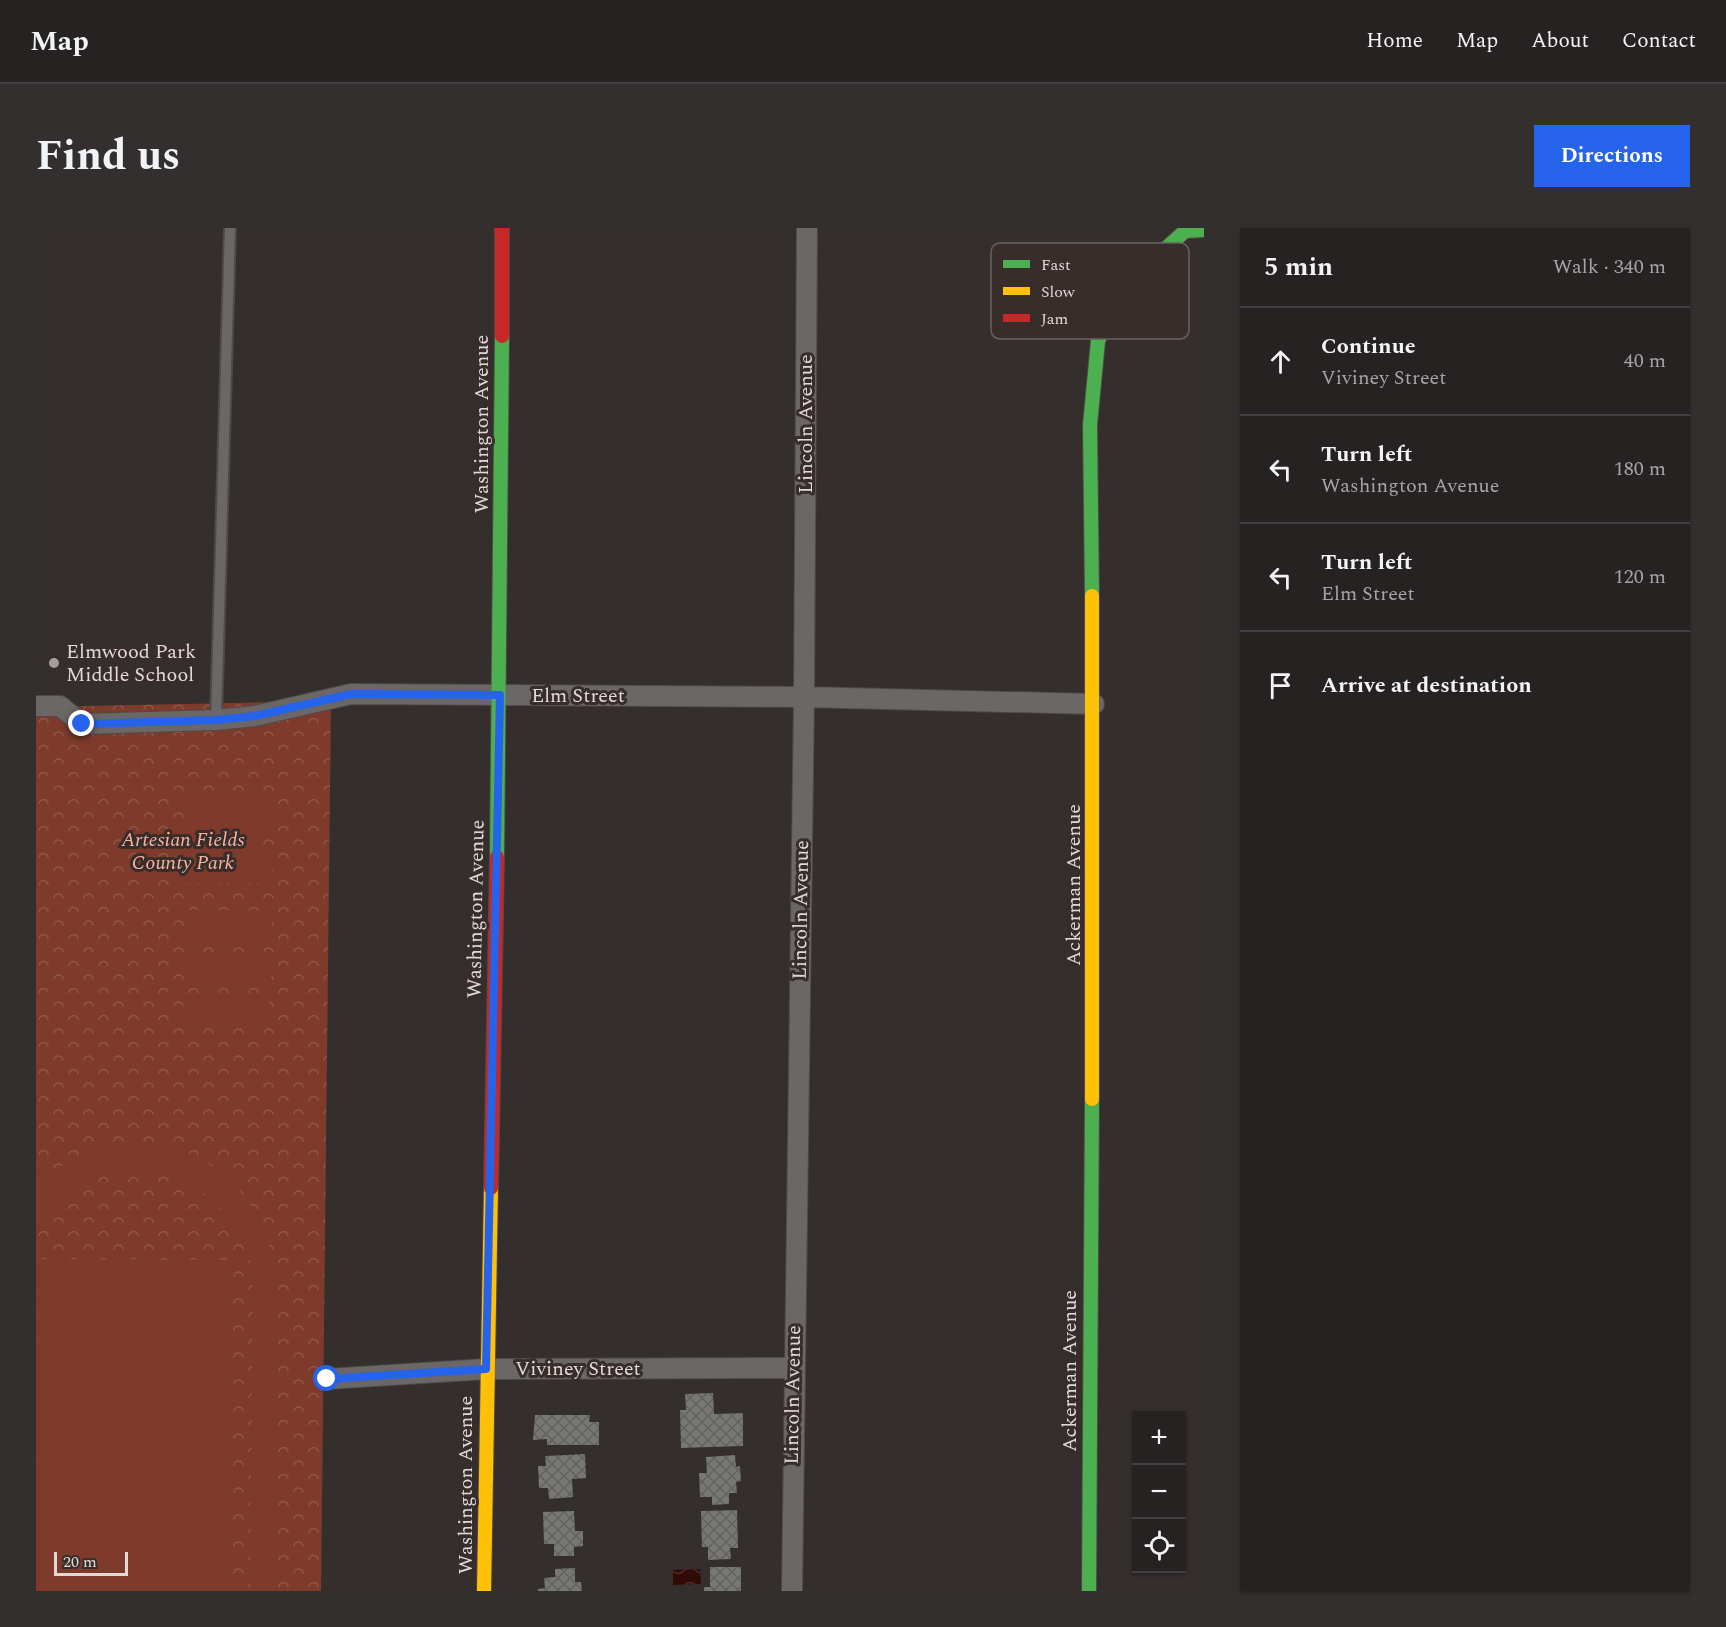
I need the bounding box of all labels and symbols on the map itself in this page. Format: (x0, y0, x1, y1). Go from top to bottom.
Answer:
legend (991, 243, 1189, 339)
text: Fast (1041, 253, 1071, 277)
text: Slow (1041, 280, 1076, 304)
text: Jam (1041, 307, 1069, 331)
street label: Washington Avenue (467, 335, 497, 513)
street label: Lincoln Avenue (791, 354, 821, 494)
place label: Elmwood Park Middle School (66, 637, 196, 690)
marker: Elmwood Park Middle School (47, 656, 61, 670)
street label: Elm Street (531, 681, 625, 711)
route end (68, 710, 94, 736)
street label: Ackerman Avenue (1059, 804, 1089, 966)
street label: Washington Avenue (459, 820, 493, 998)
park label: Artesian Fields County Park (120, 825, 245, 878)
street label: Lincoln Avenue (785, 840, 817, 980)
street label: Ackerman Avenue (1055, 1290, 1085, 1452)
street label: Lincoln Avenue (777, 1325, 809, 1465)
street label: Viviney Street (515, 1354, 641, 1384)
route start (313, 1365, 339, 1391)
street label: Washington Avenue (451, 1396, 481, 1574)
scale bar (54, 1549, 128, 1576)

